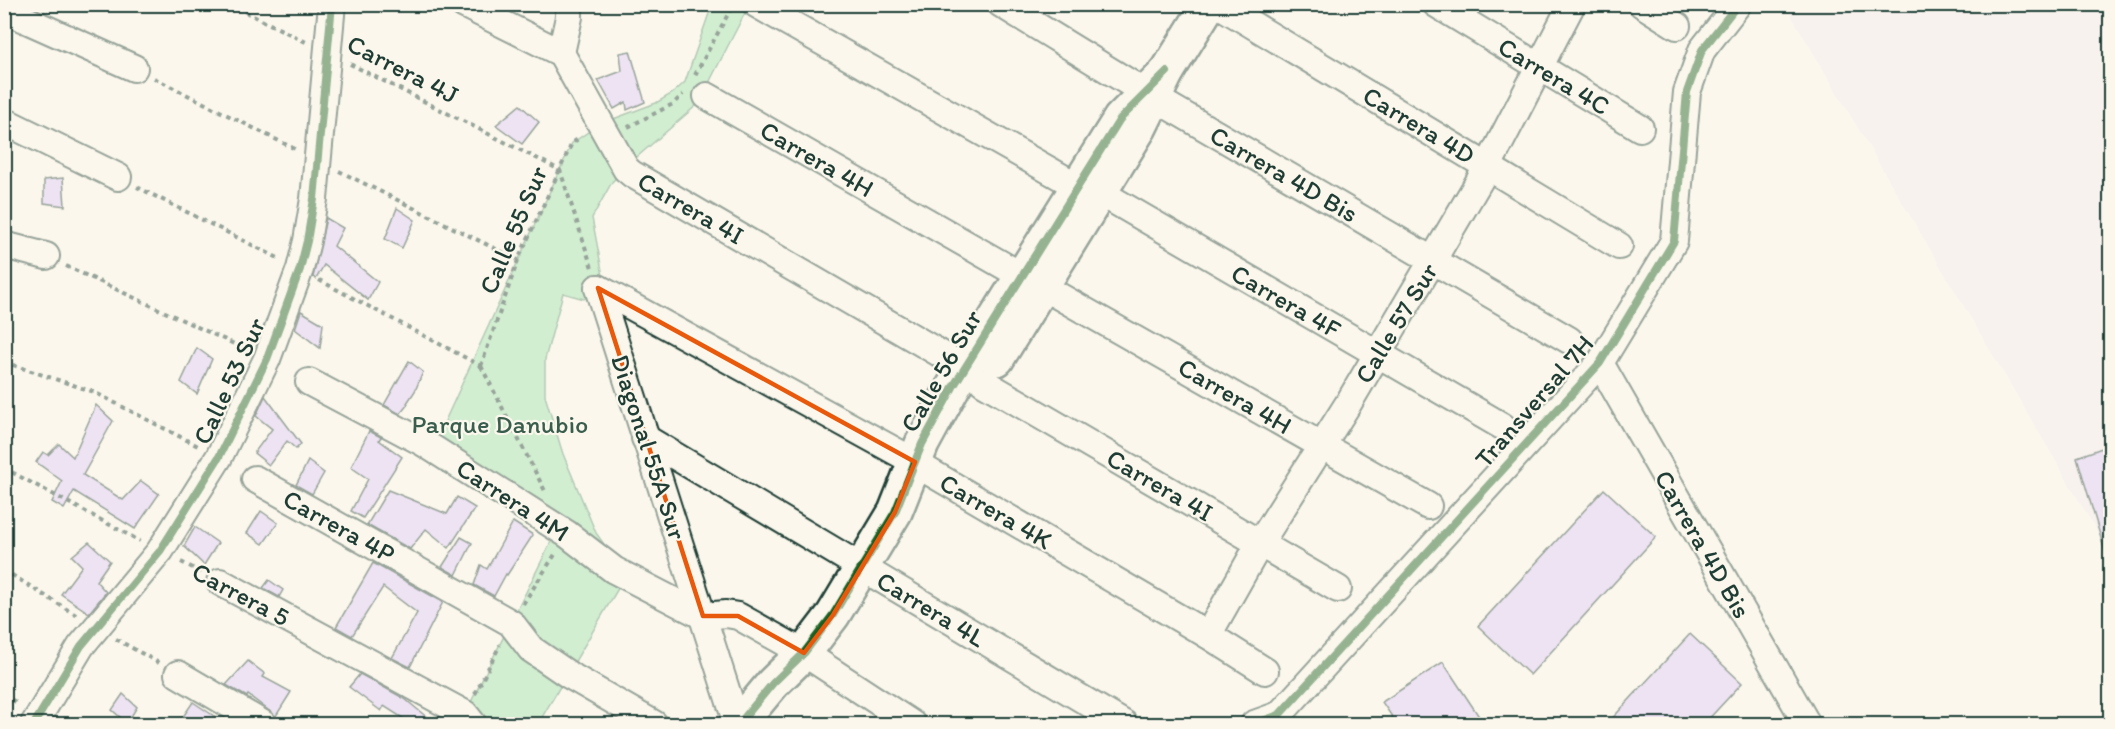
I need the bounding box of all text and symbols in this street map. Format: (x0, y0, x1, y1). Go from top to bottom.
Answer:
street label: Carrera 4J (342, 27, 464, 111)
street label: Carrera 4C (1492, 30, 1616, 122)
street label: Carrera 4D (1357, 79, 1481, 171)
street label: Carrera 4H (754, 114, 880, 204)
street label: Carrera 4D Bis (1204, 119, 1364, 229)
street label: Calle 55 Sur (472, 161, 555, 299)
street label: Carrera 4I (632, 165, 750, 251)
street label: Calle 57 Sur (1348, 256, 1445, 389)
street label: Carrera 4F (1225, 257, 1347, 346)
street label: Calle 56 Sur (893, 304, 989, 438)
street label: Calle 53 Sur (186, 312, 273, 450)
street label: Transversal 7H (1468, 328, 1600, 474)
street label: Diagonal 55A Sur (604, 350, 694, 544)
street label: Carrera 4H (1172, 351, 1298, 441)
park label: Parque Danubio (412, 408, 588, 440)
street label: Carrera 4I (1101, 442, 1219, 528)
street label: Carrera 4M (450, 452, 576, 548)
street label: Carrera 4D Bis (1648, 464, 1758, 624)
street label: Carrera 4K (934, 466, 1058, 556)
street label: Carrera 4P (278, 482, 401, 570)
street label: Carrera 5 (187, 555, 295, 633)
street label: Carrera 4L (871, 564, 991, 654)

